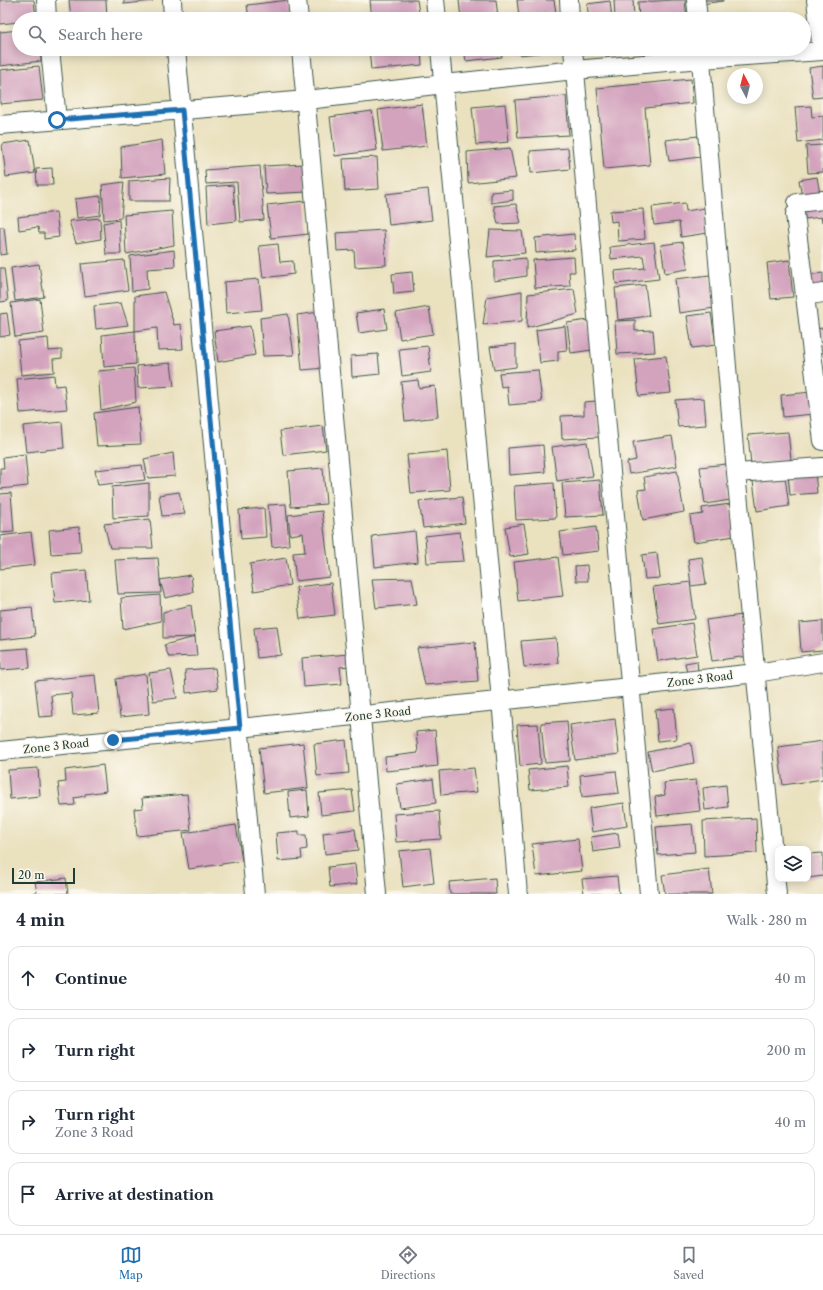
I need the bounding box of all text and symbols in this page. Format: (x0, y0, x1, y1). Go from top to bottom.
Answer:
search box (12, 12, 811, 56)
icon: search (26, 23, 48, 45)
text: Search here (58, 25, 143, 44)
north arrow (727, 68, 763, 104)
route start (48, 111, 66, 129)
street label: Zone 3 Road (666, 668, 734, 690)
street label: Zone 3 Road (344, 704, 412, 724)
route end (104, 731, 122, 749)
street label: Zone 3 Road (22, 736, 90, 756)
map controls (775, 846, 811, 882)
button: layers (775, 846, 811, 882)
scale bar (12, 866, 75, 885)
text: 20 m (18, 868, 44, 882)
text: 4 min (16, 910, 65, 930)
text: Walk · 280 m (726, 912, 807, 928)
icon: ahead (17, 967, 39, 989)
text: Continue (55, 969, 127, 988)
text: 40 m (775, 970, 806, 986)
icon: right (17, 1039, 39, 1061)
text: Turn right (55, 1041, 135, 1060)
text: 200 m (766, 1042, 806, 1058)
text: Turn right (55, 1105, 135, 1124)
icon: right (17, 1111, 39, 1133)
text: 40 m (775, 1114, 806, 1130)
text: Zone 3 Road (55, 1124, 133, 1140)
icon: arrive (17, 1183, 39, 1205)
text: Arrive at destination (55, 1185, 214, 1204)
tab: Map (119, 1244, 143, 1282)
tab: Directions (381, 1244, 435, 1282)
tab: Saved (673, 1244, 704, 1282)

